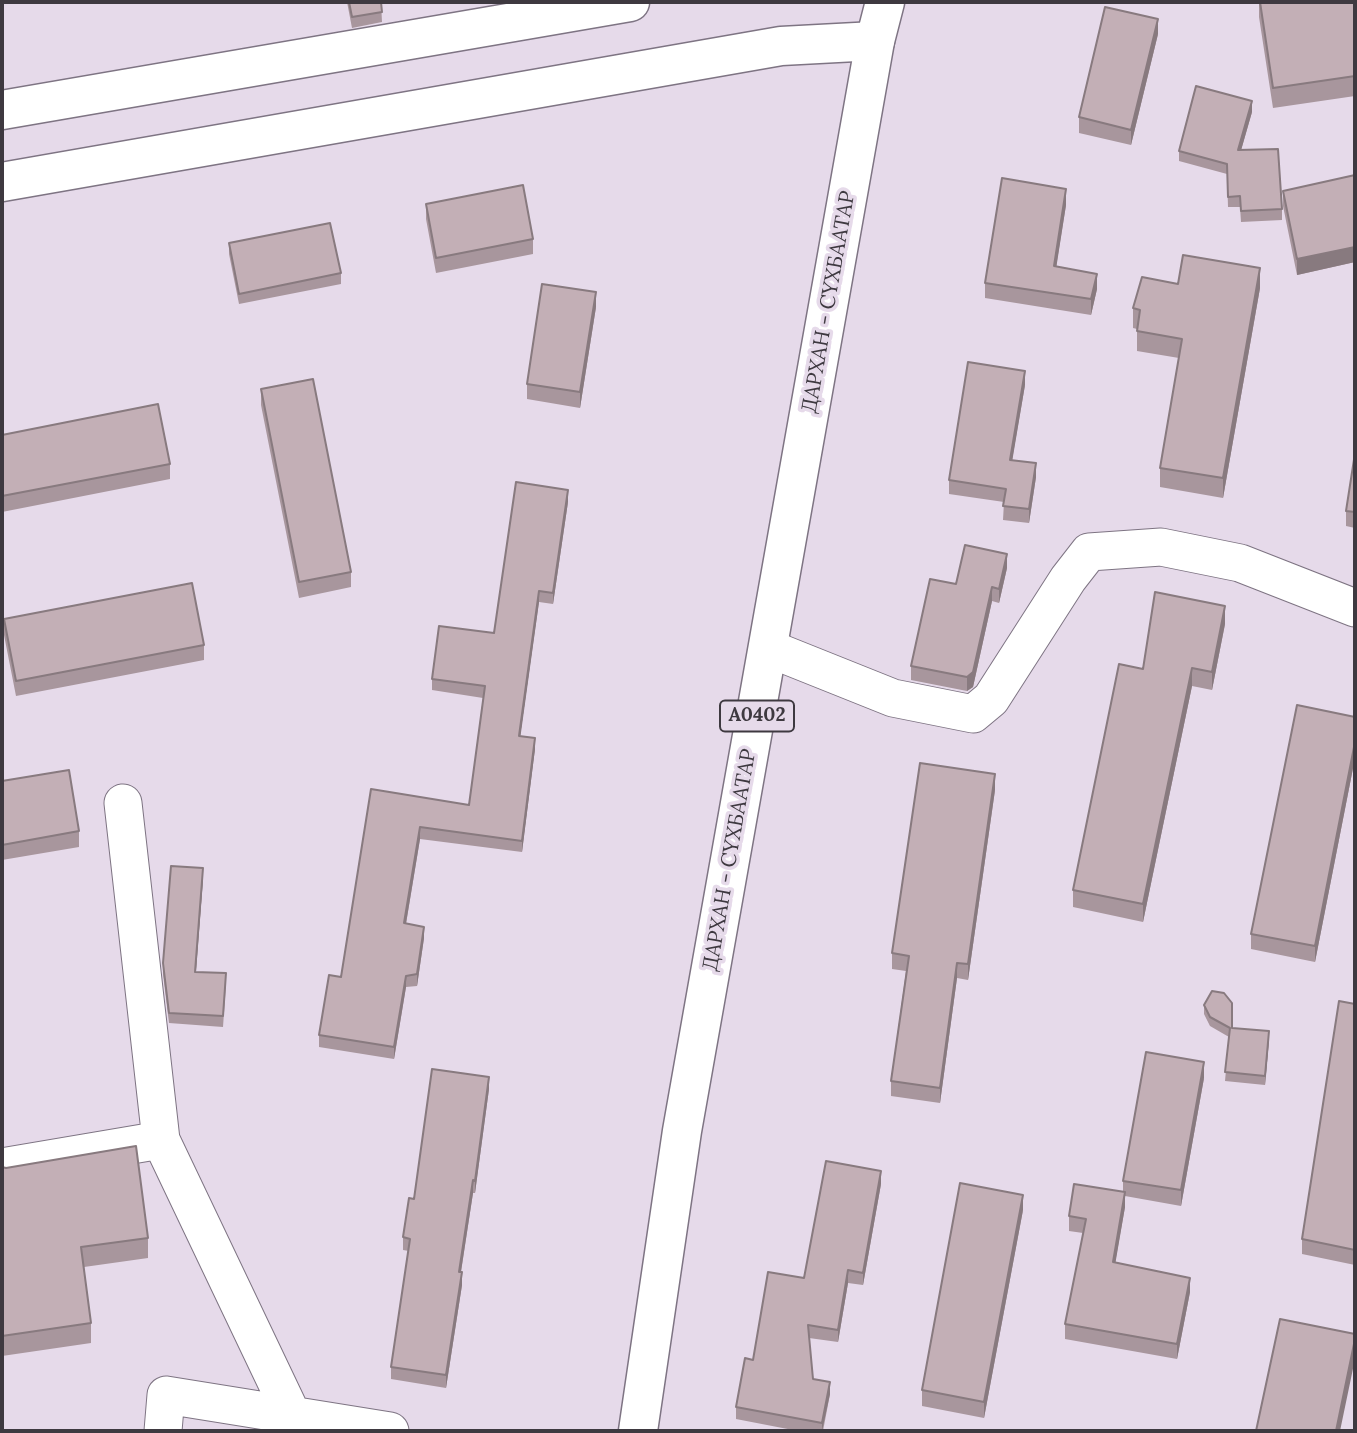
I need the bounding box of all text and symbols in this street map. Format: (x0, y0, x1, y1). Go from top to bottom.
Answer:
street label: ДАРХАН - СҮХБААТАР (797, 189, 861, 415)
road number: A0402 (720, 701, 794, 732)
street label: ДАРХАН - СҮХБААТАР (698, 747, 762, 973)

